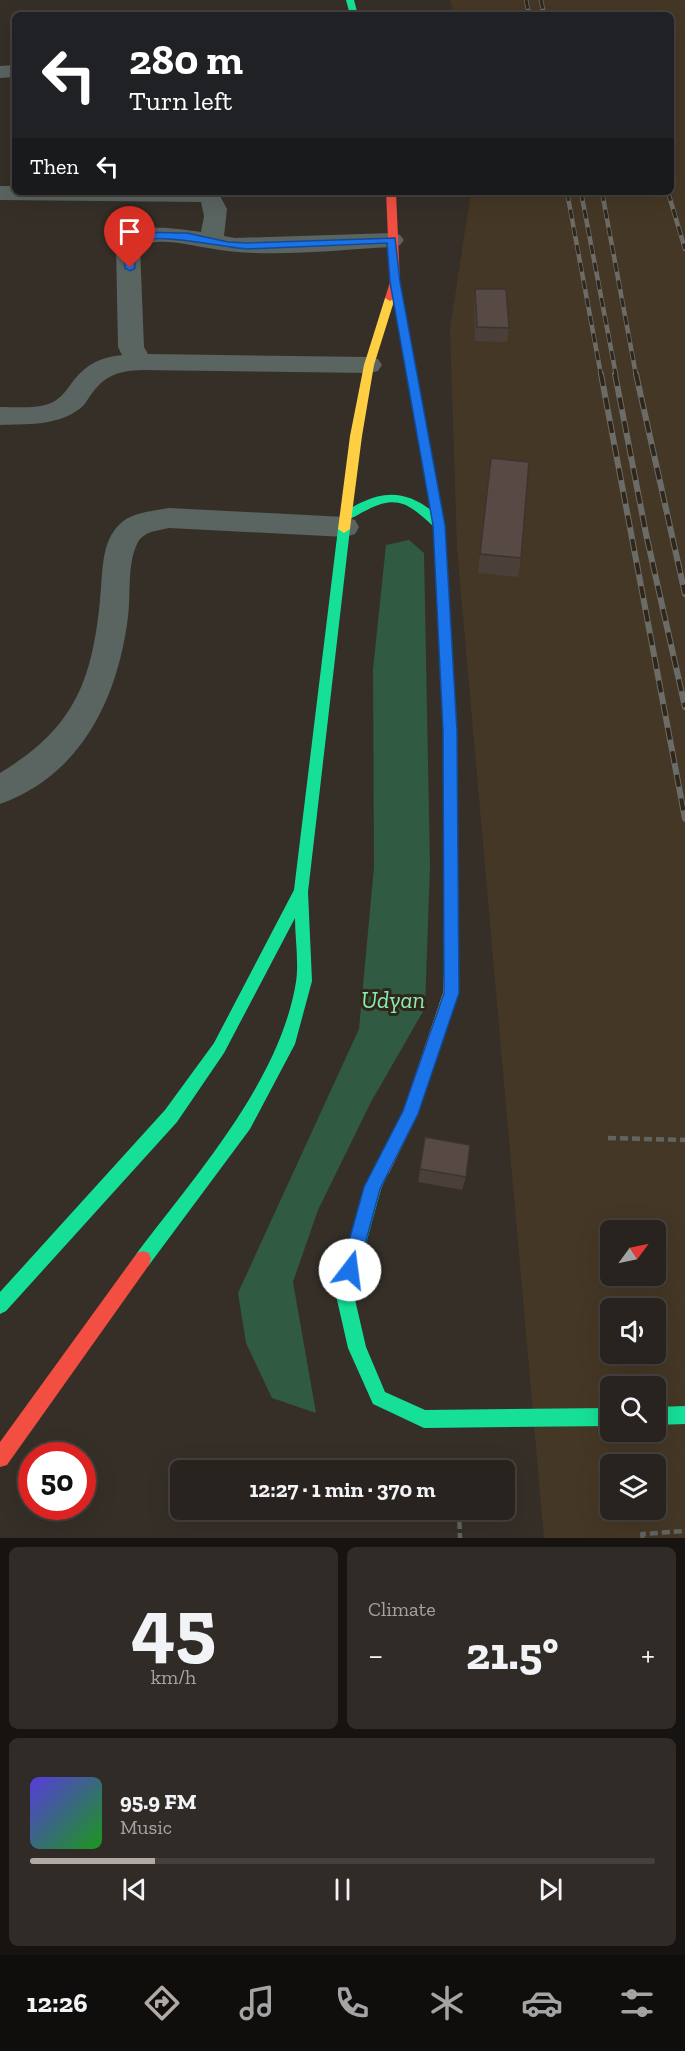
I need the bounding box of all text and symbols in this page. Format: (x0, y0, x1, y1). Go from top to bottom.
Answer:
text: 280 m (129, 34, 243, 85)
icon: left (30, 36, 108, 114)
text: Turn left (129, 85, 232, 117)
icon: left (91, 150, 124, 183)
text: Then (30, 153, 79, 180)
pin (104, 206, 155, 268)
icon: arrive (113, 215, 146, 248)
park label: Udyan (361, 985, 425, 1014)
north arrow (600, 1220, 666, 1286)
map controls (600, 1220, 666, 1520)
position arrow (318, 1238, 382, 1302)
button: sound (600, 1298, 666, 1364)
button: search (600, 1376, 666, 1442)
speed limit sign: 50 (18, 1442, 96, 1520)
button: layers (600, 1454, 666, 1520)
text: 12:27 · 1 min · 370 m (249, 1476, 436, 1503)
text: 45 (131, 1579, 216, 1673)
text: Climate (368, 1597, 436, 1621)
text: 21.5° (466, 1627, 558, 1681)
text: − (368, 1635, 383, 1674)
text: + (641, 1635, 655, 1674)
text: km/h (151, 1665, 196, 1689)
text: 95.9 FM (120, 1788, 196, 1815)
text: Music (120, 1815, 172, 1839)
icon: previous (118, 1873, 151, 1906)
icon: pause (326, 1873, 359, 1906)
icon: next (534, 1873, 567, 1906)
icon: directions (141, 1982, 183, 2024)
icon: music (236, 1982, 278, 2024)
icon: phone (331, 1982, 373, 2024)
icon: climate (426, 1982, 468, 2024)
icon: car (521, 1982, 563, 2024)
icon: filters (616, 1982, 658, 2024)
text: 12:26 (27, 1987, 88, 2019)

